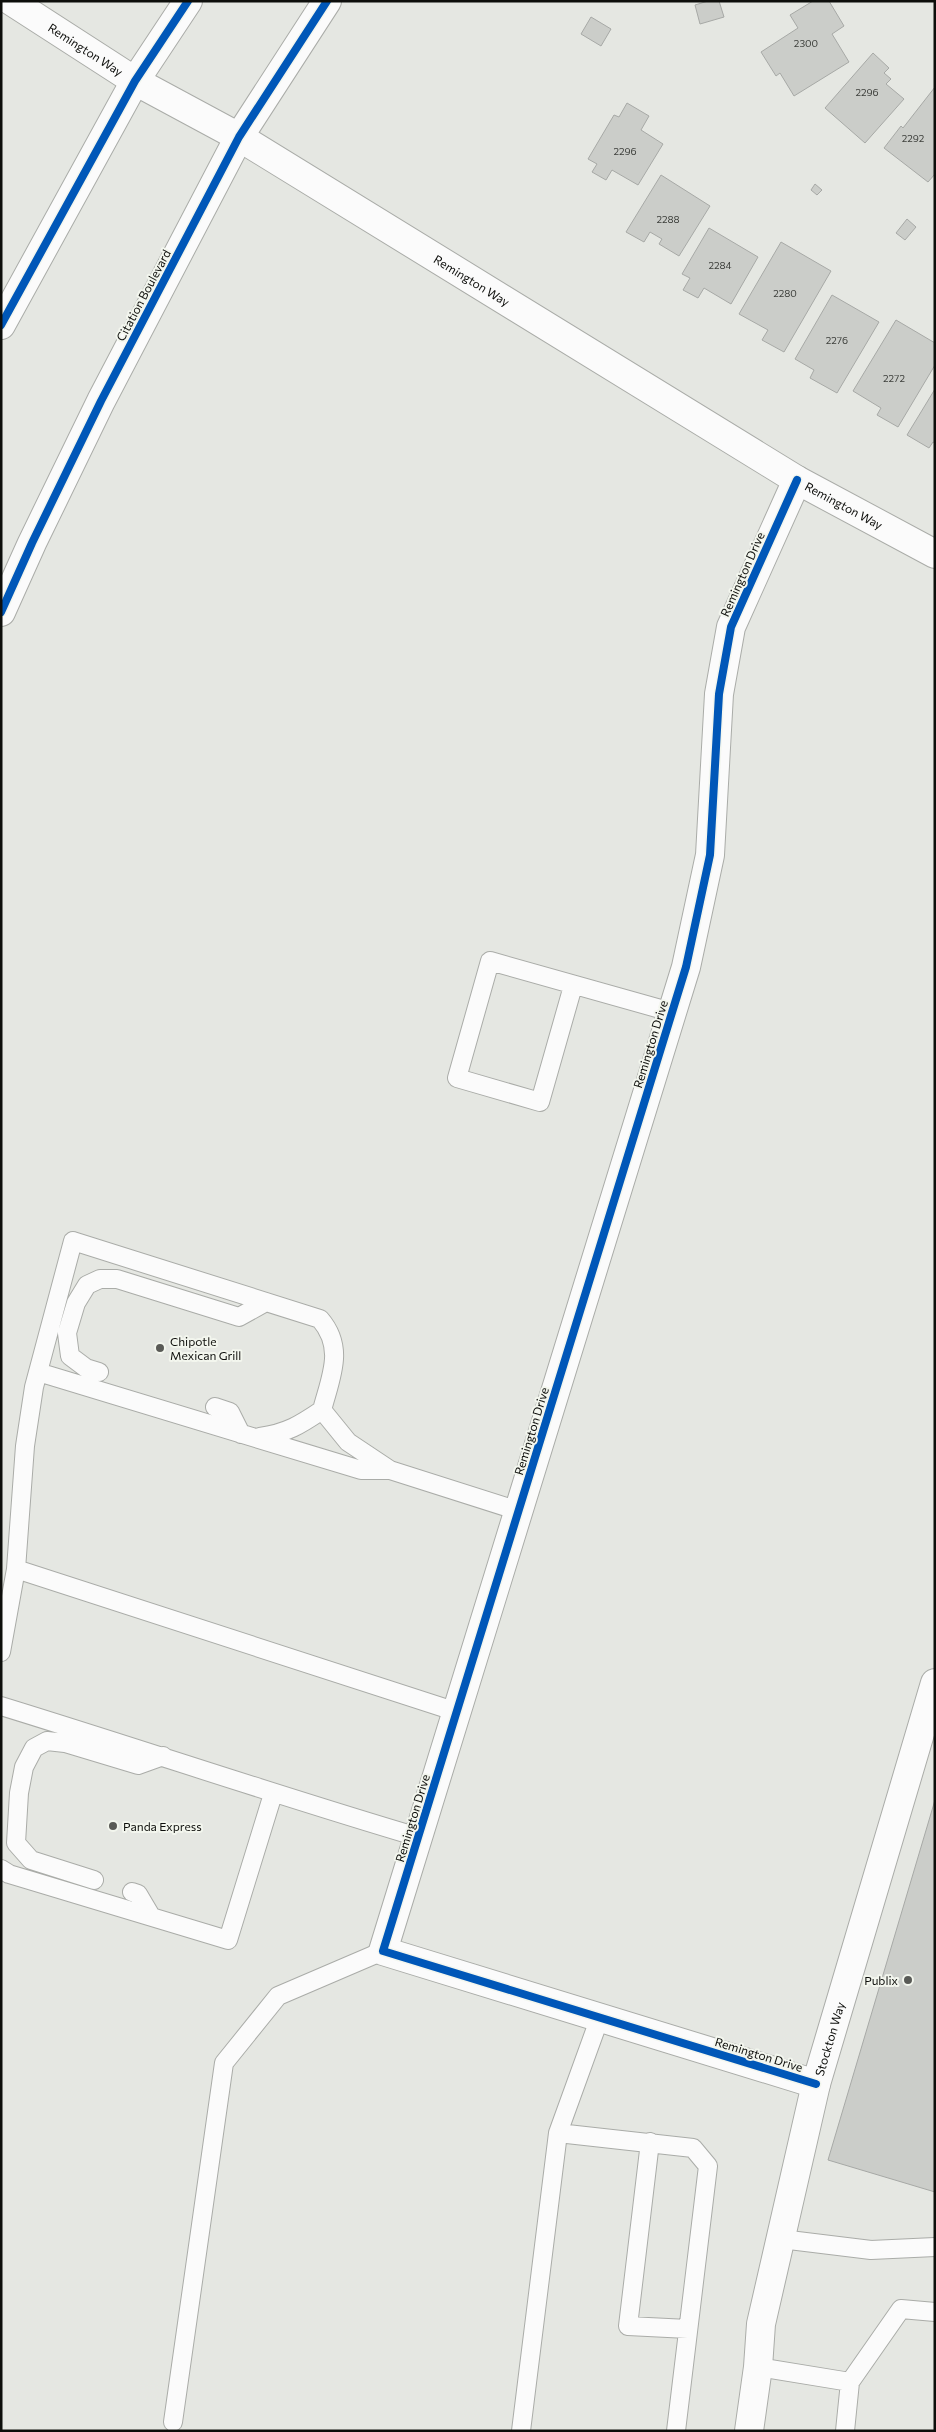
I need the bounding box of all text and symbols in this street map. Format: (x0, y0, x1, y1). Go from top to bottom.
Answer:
street label: Remington Way (46, 20, 126, 78)
house number: 2300 (794, 37, 818, 49)
house number: 2296 (855, 86, 879, 98)
house number: 2292 (902, 132, 925, 144)
house number: 2296 (613, 145, 637, 157)
house number: 2288 (656, 213, 680, 225)
street label: Citation Boulevard (113, 247, 173, 343)
street label: Remington Way (431, 252, 512, 309)
house number: 2284 (708, 259, 732, 271)
house number: 2280 (773, 287, 797, 299)
house number: 2276 (826, 334, 848, 346)
house number: 2272 (883, 372, 905, 384)
street label: Remington Way (803, 479, 885, 532)
street label: Remington Drive (717, 530, 767, 618)
street label: Remington Drive (630, 998, 670, 1090)
place label: Chipotle Mexican Grill (170, 1334, 241, 1362)
marker: Chipotle Mexican Grill (154, 1342, 166, 1354)
street label: Remington Drive (511, 1385, 551, 1477)
street label: Remington Drive (392, 1772, 432, 1864)
place label: Panda Express (123, 1819, 202, 1833)
marker: Panda Express (107, 1820, 119, 1832)
place label: Publix (864, 1973, 899, 1987)
marker: Publix (902, 1974, 914, 1986)
street label: Stockton Way (812, 2000, 847, 2078)
street label: Remington Drive (713, 2034, 805, 2074)

